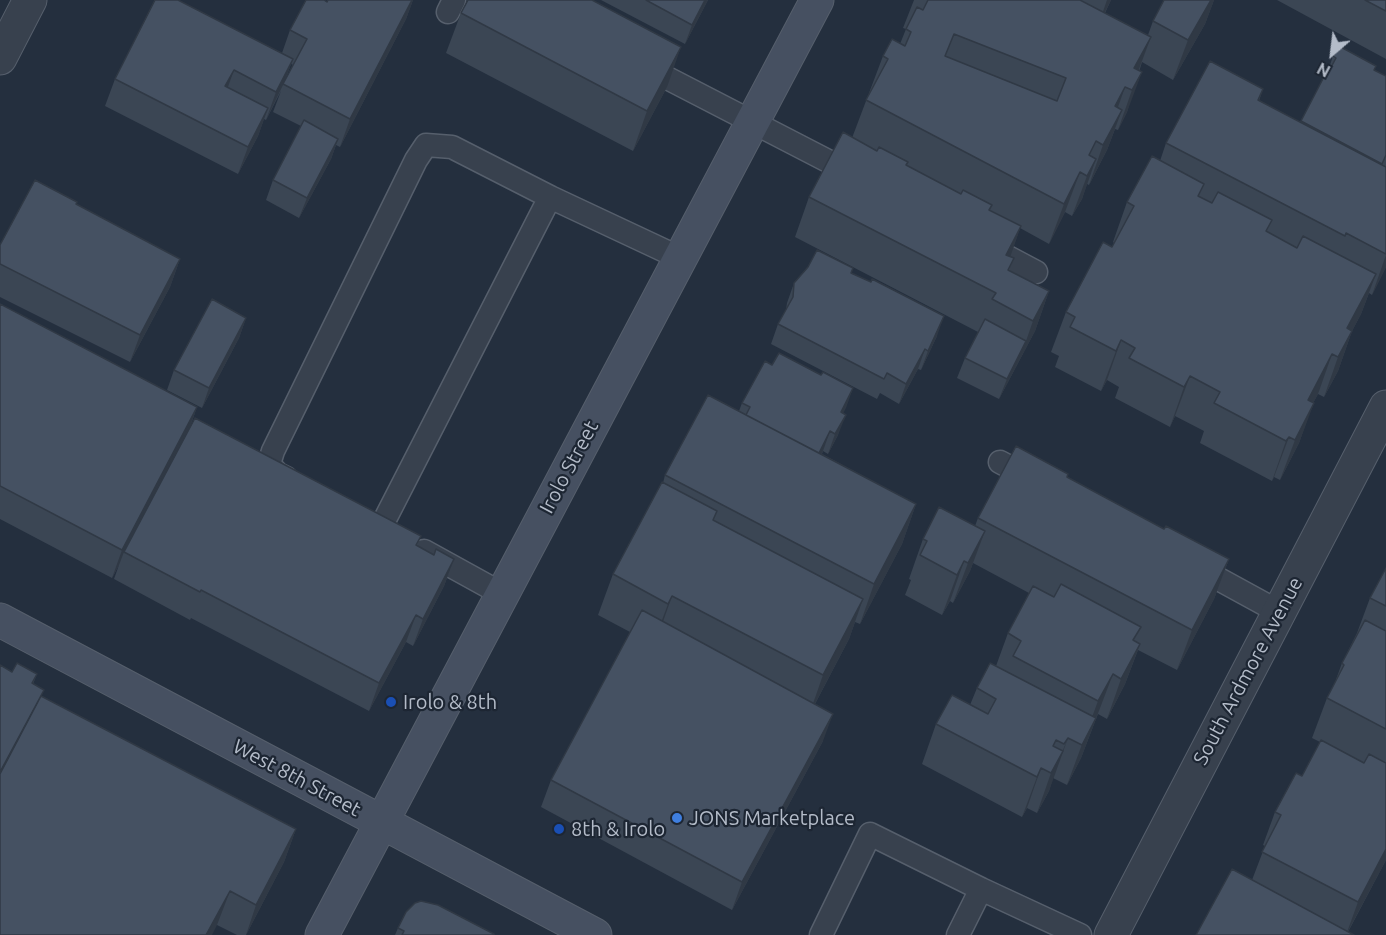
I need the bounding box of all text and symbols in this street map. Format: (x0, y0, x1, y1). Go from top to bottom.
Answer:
north arrow (1302, 24, 1362, 84)
text: N (1314, 59, 1333, 81)
street label: Irolo Street (535, 416, 603, 518)
street label: South Ardmore Avenue (1188, 573, 1308, 769)
place label: Irolo & 8th (403, 690, 497, 714)
marker: Irolo & 8th (384, 695, 398, 709)
street label: West 8th Street (229, 734, 365, 822)
place label: JONS Marketplace (689, 806, 855, 830)
marker: JONS Marketplace (670, 811, 684, 825)
place label: 8th & Irolo (571, 817, 665, 841)
marker: 8th & Irolo (552, 822, 566, 836)

